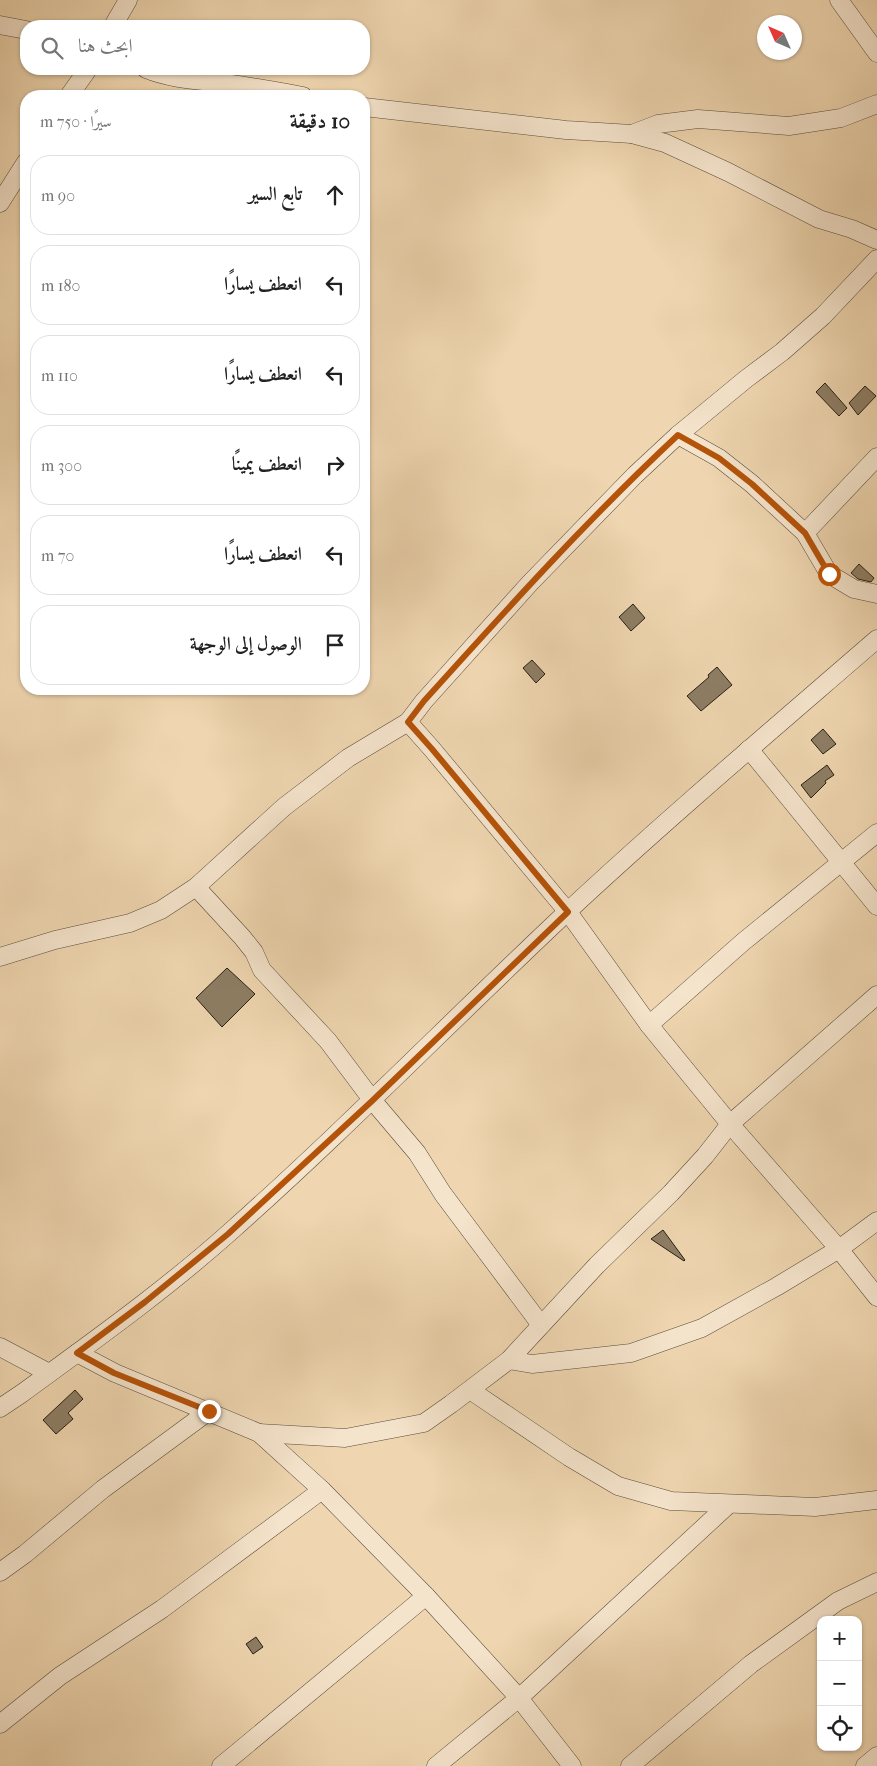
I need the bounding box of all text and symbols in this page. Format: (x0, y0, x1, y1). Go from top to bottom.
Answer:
north arrow (757, 15, 802, 60)
search box (20, 20, 370, 75)
icon: search (38, 34, 66, 62)
text: ابحث هنا (78, 35, 133, 57)
text: 10 دقيقة (290, 109, 350, 133)
text: سيرًا · 750 m (40, 112, 112, 131)
icon: ahead (321, 181, 349, 209)
text: تابع السير (248, 183, 302, 205)
text: 90 m (41, 186, 75, 205)
icon: left (321, 271, 349, 299)
text: انعطف يسارًا (224, 273, 302, 295)
text: 180 m (41, 276, 80, 295)
icon: left (321, 361, 349, 389)
text: انعطف يسارًا (224, 363, 302, 385)
text: 110 m (41, 366, 78, 385)
icon: right (321, 451, 349, 479)
text: انعطف يمينًا (232, 453, 302, 475)
text: 300 m (41, 456, 82, 475)
icon: left (321, 541, 349, 569)
text: انعطف يسارًا (224, 543, 302, 565)
text: 70 m (41, 546, 74, 565)
route start (818, 563, 841, 586)
icon: arrive (321, 631, 349, 659)
text: الوصول إلى الوجهة (190, 633, 302, 655)
route end (198, 1400, 221, 1423)
map controls (817, 1616, 862, 1751)
button: + (817, 1616, 862, 1661)
button: − (817, 1661, 862, 1706)
button: locate (817, 1706, 862, 1751)

